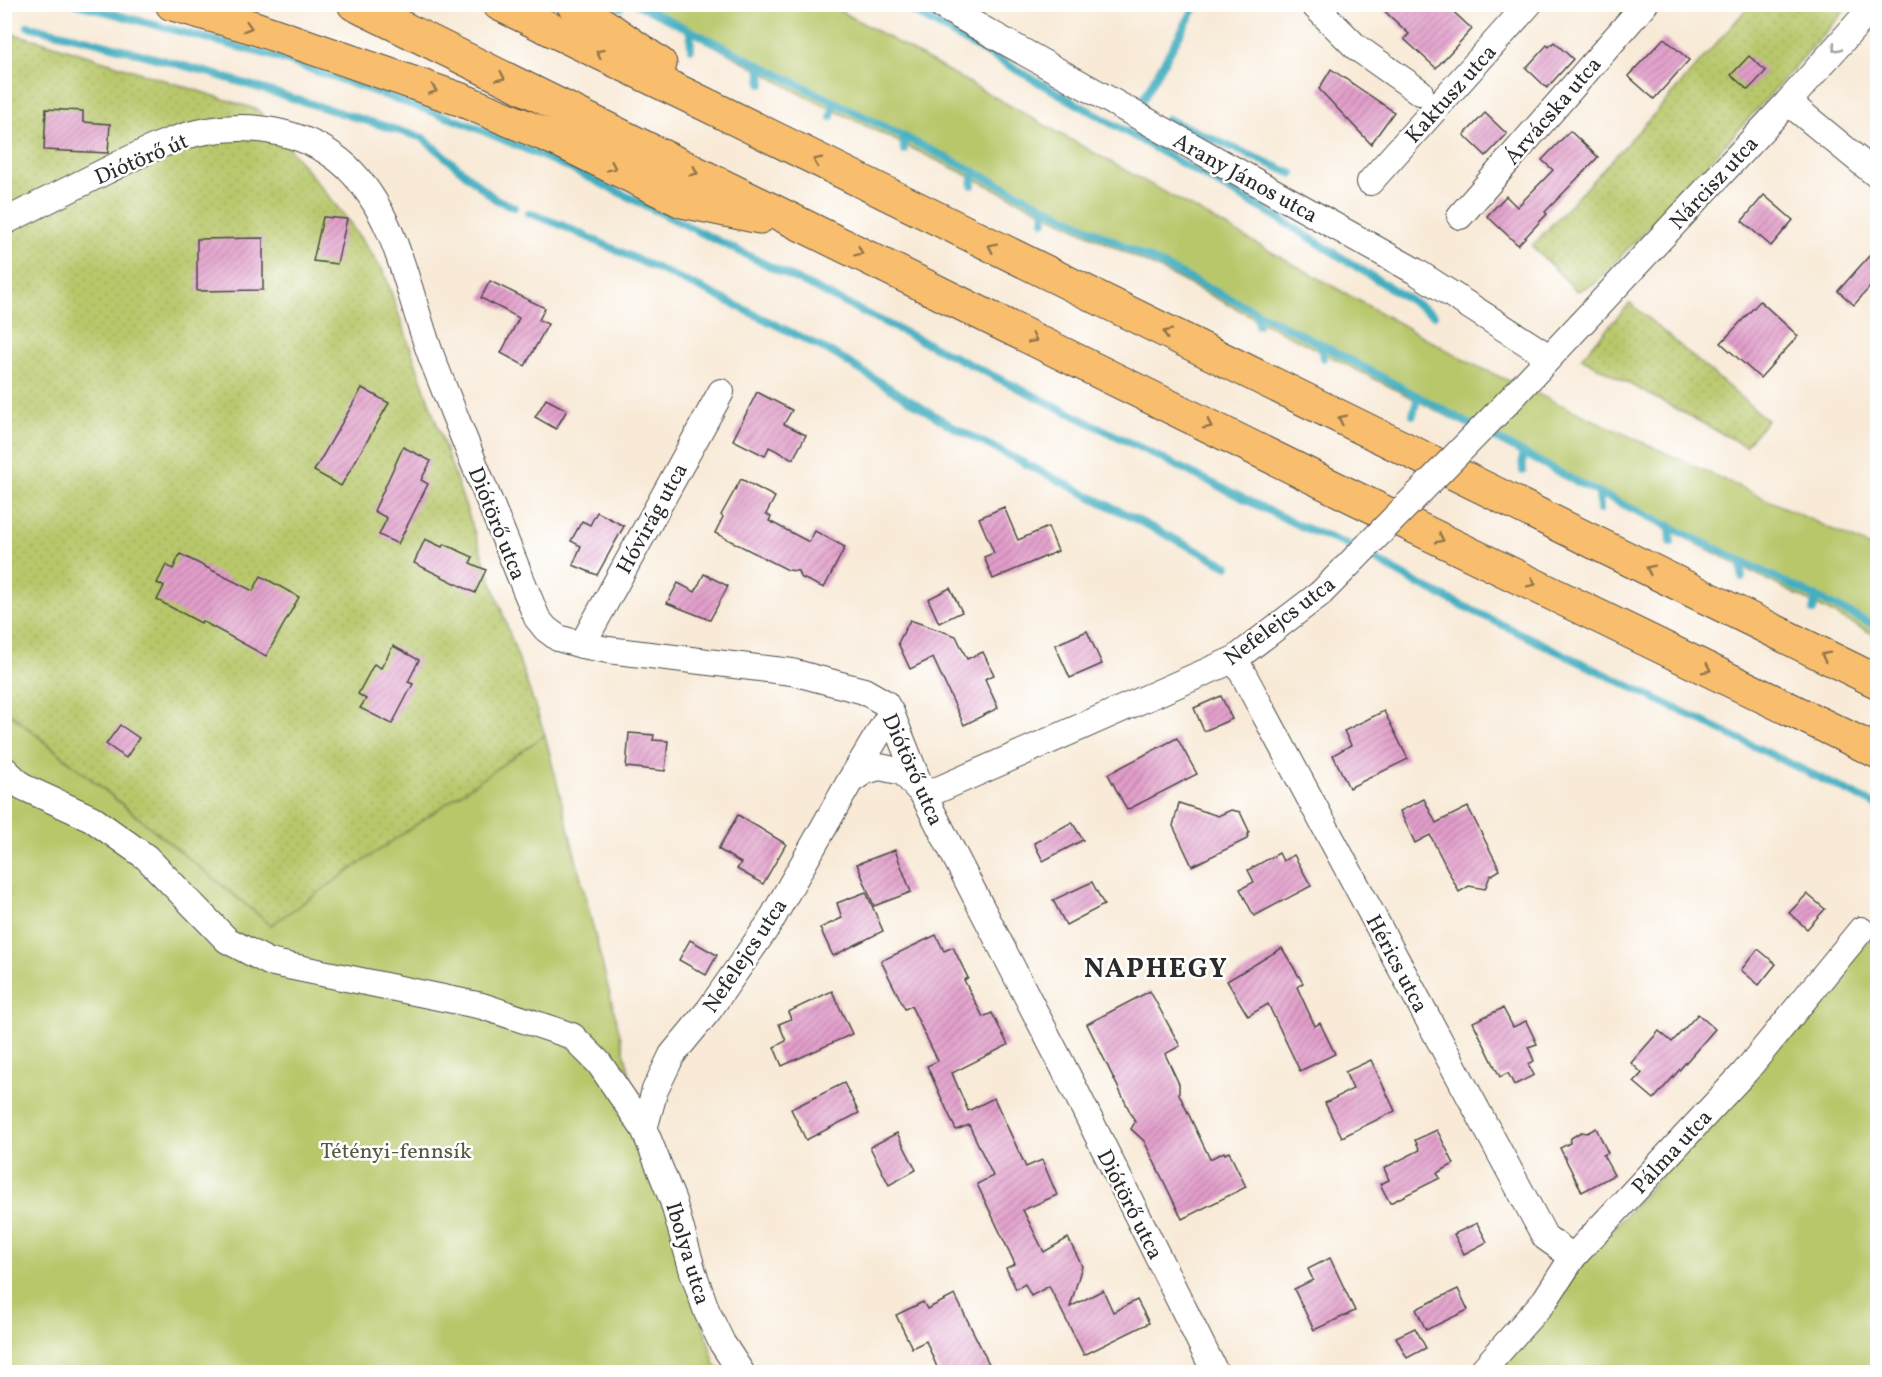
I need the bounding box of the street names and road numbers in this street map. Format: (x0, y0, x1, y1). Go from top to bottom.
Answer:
street label: Kaktusz utca (1399, 38, 1505, 151)
street label: Árvácska utca (1498, 51, 1610, 173)
street label: Diótörő út (90, 127, 194, 194)
street label: Arany János utca (1167, 127, 1323, 232)
street label: Nárcisz utca (1663, 130, 1767, 238)
street label: Hóvirág utca (610, 458, 697, 580)
street label: Diótörő utca (459, 463, 532, 585)
street label: Nefelejcs utca (1218, 570, 1343, 674)
street label: Diótörő utca (873, 709, 950, 831)
street label: Nefelejcs utca (696, 893, 796, 1020)
street label: Hérics utca (1357, 910, 1435, 1019)
street label: Pálma utca (1625, 1103, 1720, 1202)
street label: Diótörő utca (1088, 1145, 1170, 1265)
street label: Ibolya utca (656, 1199, 717, 1309)

